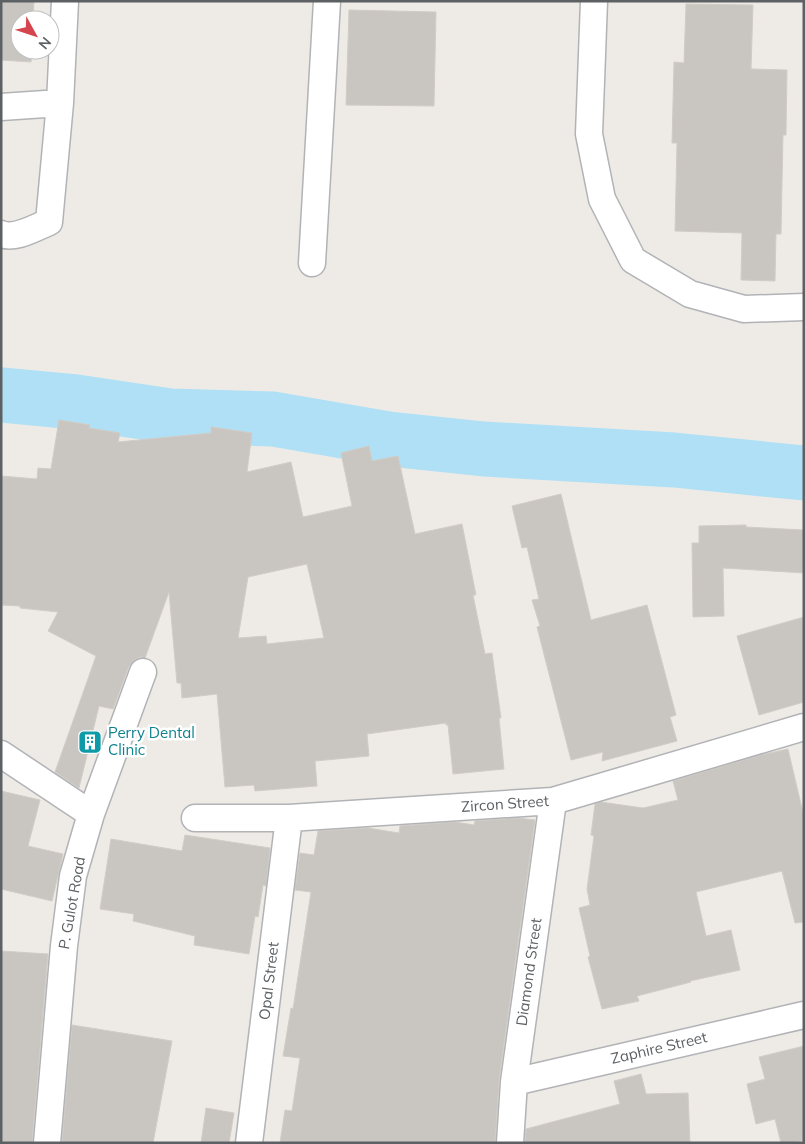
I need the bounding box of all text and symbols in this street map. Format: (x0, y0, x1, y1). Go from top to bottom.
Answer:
north arrow (10, 10, 60, 60)
text: N (35, 34, 55, 53)
place label: Perry Dental Clinic (108, 723, 195, 759)
building icon: Perry Dental Clinic (77, 729, 103, 755)
street label: Zircon Street (460, 791, 549, 816)
street label: P. Gulot Road (54, 855, 89, 951)
street label: Diamond Street (512, 917, 545, 1027)
street label: Opal Street (254, 941, 283, 1021)
street label: Zaphire Street (609, 1027, 709, 1068)

